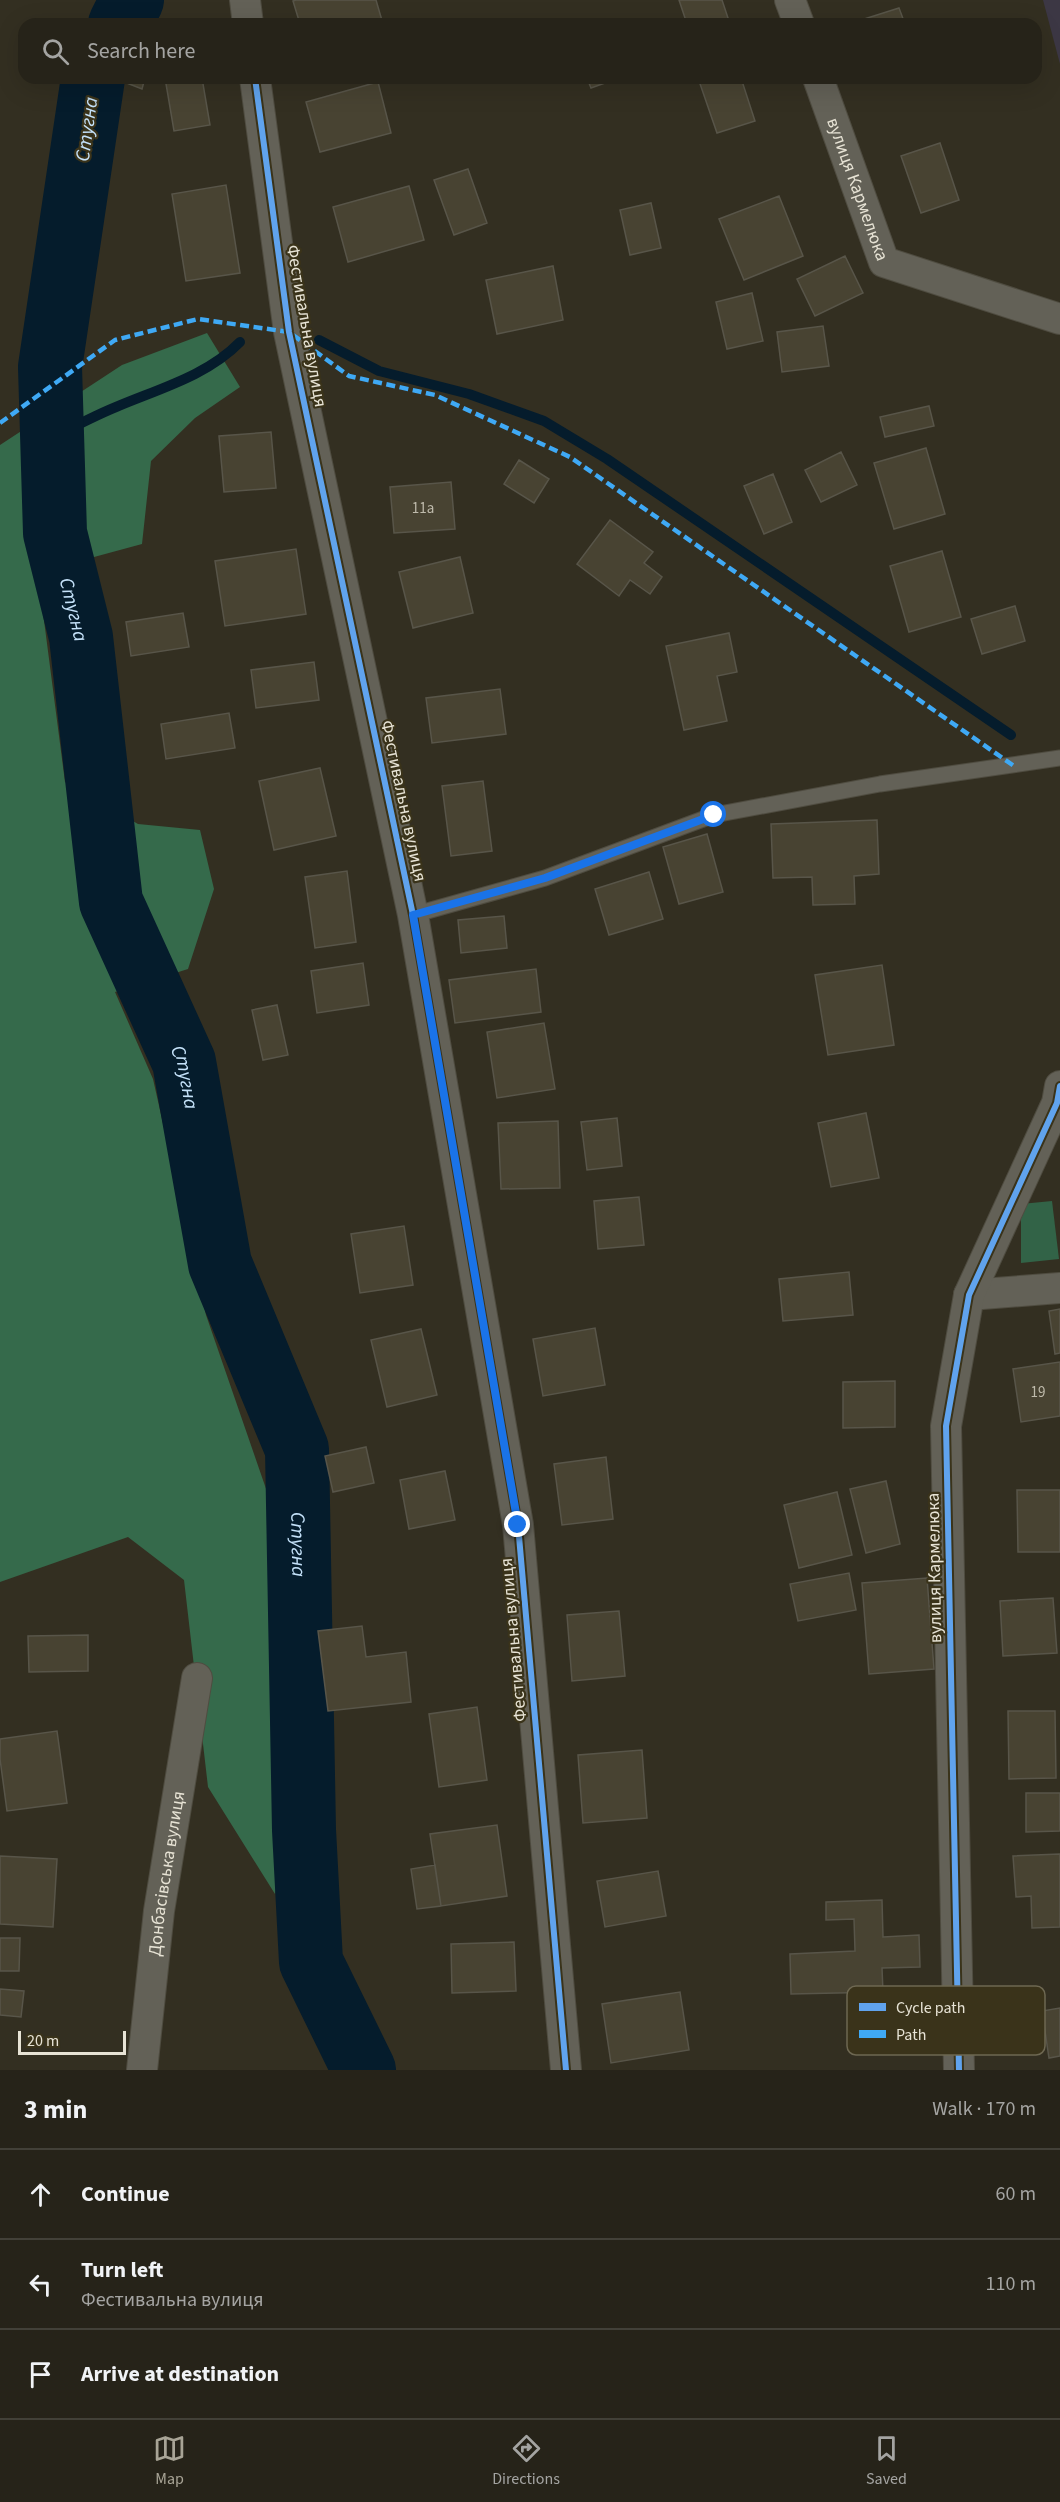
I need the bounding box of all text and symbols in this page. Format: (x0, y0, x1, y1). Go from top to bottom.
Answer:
search box (18, 18, 1042, 84)
icon: search (39, 35, 72, 68)
text: Search here (87, 35, 195, 67)
water label: Стугна (69, 95, 105, 163)
street label: вулиця Кармелюка (820, 114, 895, 264)
street label: Фестивальна вулиця (280, 243, 333, 409)
house number: 11а (412, 498, 434, 519)
water label: Стугна (52, 575, 95, 645)
street label: Фестивальна вулиця (374, 718, 433, 884)
route start (700, 801, 726, 827)
water label: Стугна (163, 1041, 205, 1112)
house number: 19 (1031, 1382, 1045, 1403)
street label: вулиця Кармелюка (921, 1493, 948, 1643)
route end (504, 1511, 530, 1537)
water label: Стугна (283, 1512, 312, 1577)
street label: Фестивальна вулиця (494, 1557, 533, 1723)
street label: Донбасівська вулиця (142, 1789, 191, 1957)
legend (847, 1986, 1045, 2055)
text: Cycle path (896, 1997, 965, 2019)
text: Path (896, 2024, 926, 2046)
scale bar (18, 2028, 126, 2056)
text: 20 m (27, 2030, 59, 2052)
text: 3 min (24, 2091, 87, 2128)
text: Walk · 170 m (932, 2095, 1036, 2123)
icon: ahead (24, 2178, 57, 2211)
text: Continue (81, 2178, 170, 2210)
text: 60 m (996, 2180, 1036, 2208)
text: Turn left (81, 2254, 163, 2286)
icon: left (24, 2268, 57, 2301)
text: 110 m (986, 2270, 1036, 2298)
text: Фестивальна вулиця (81, 2286, 264, 2314)
icon: arrive (24, 2358, 57, 2391)
text: Arrive at destination (81, 2358, 279, 2390)
tab: Map (153, 2432, 186, 2490)
tab: Directions (492, 2432, 560, 2490)
tab: Saved (866, 2432, 907, 2490)

